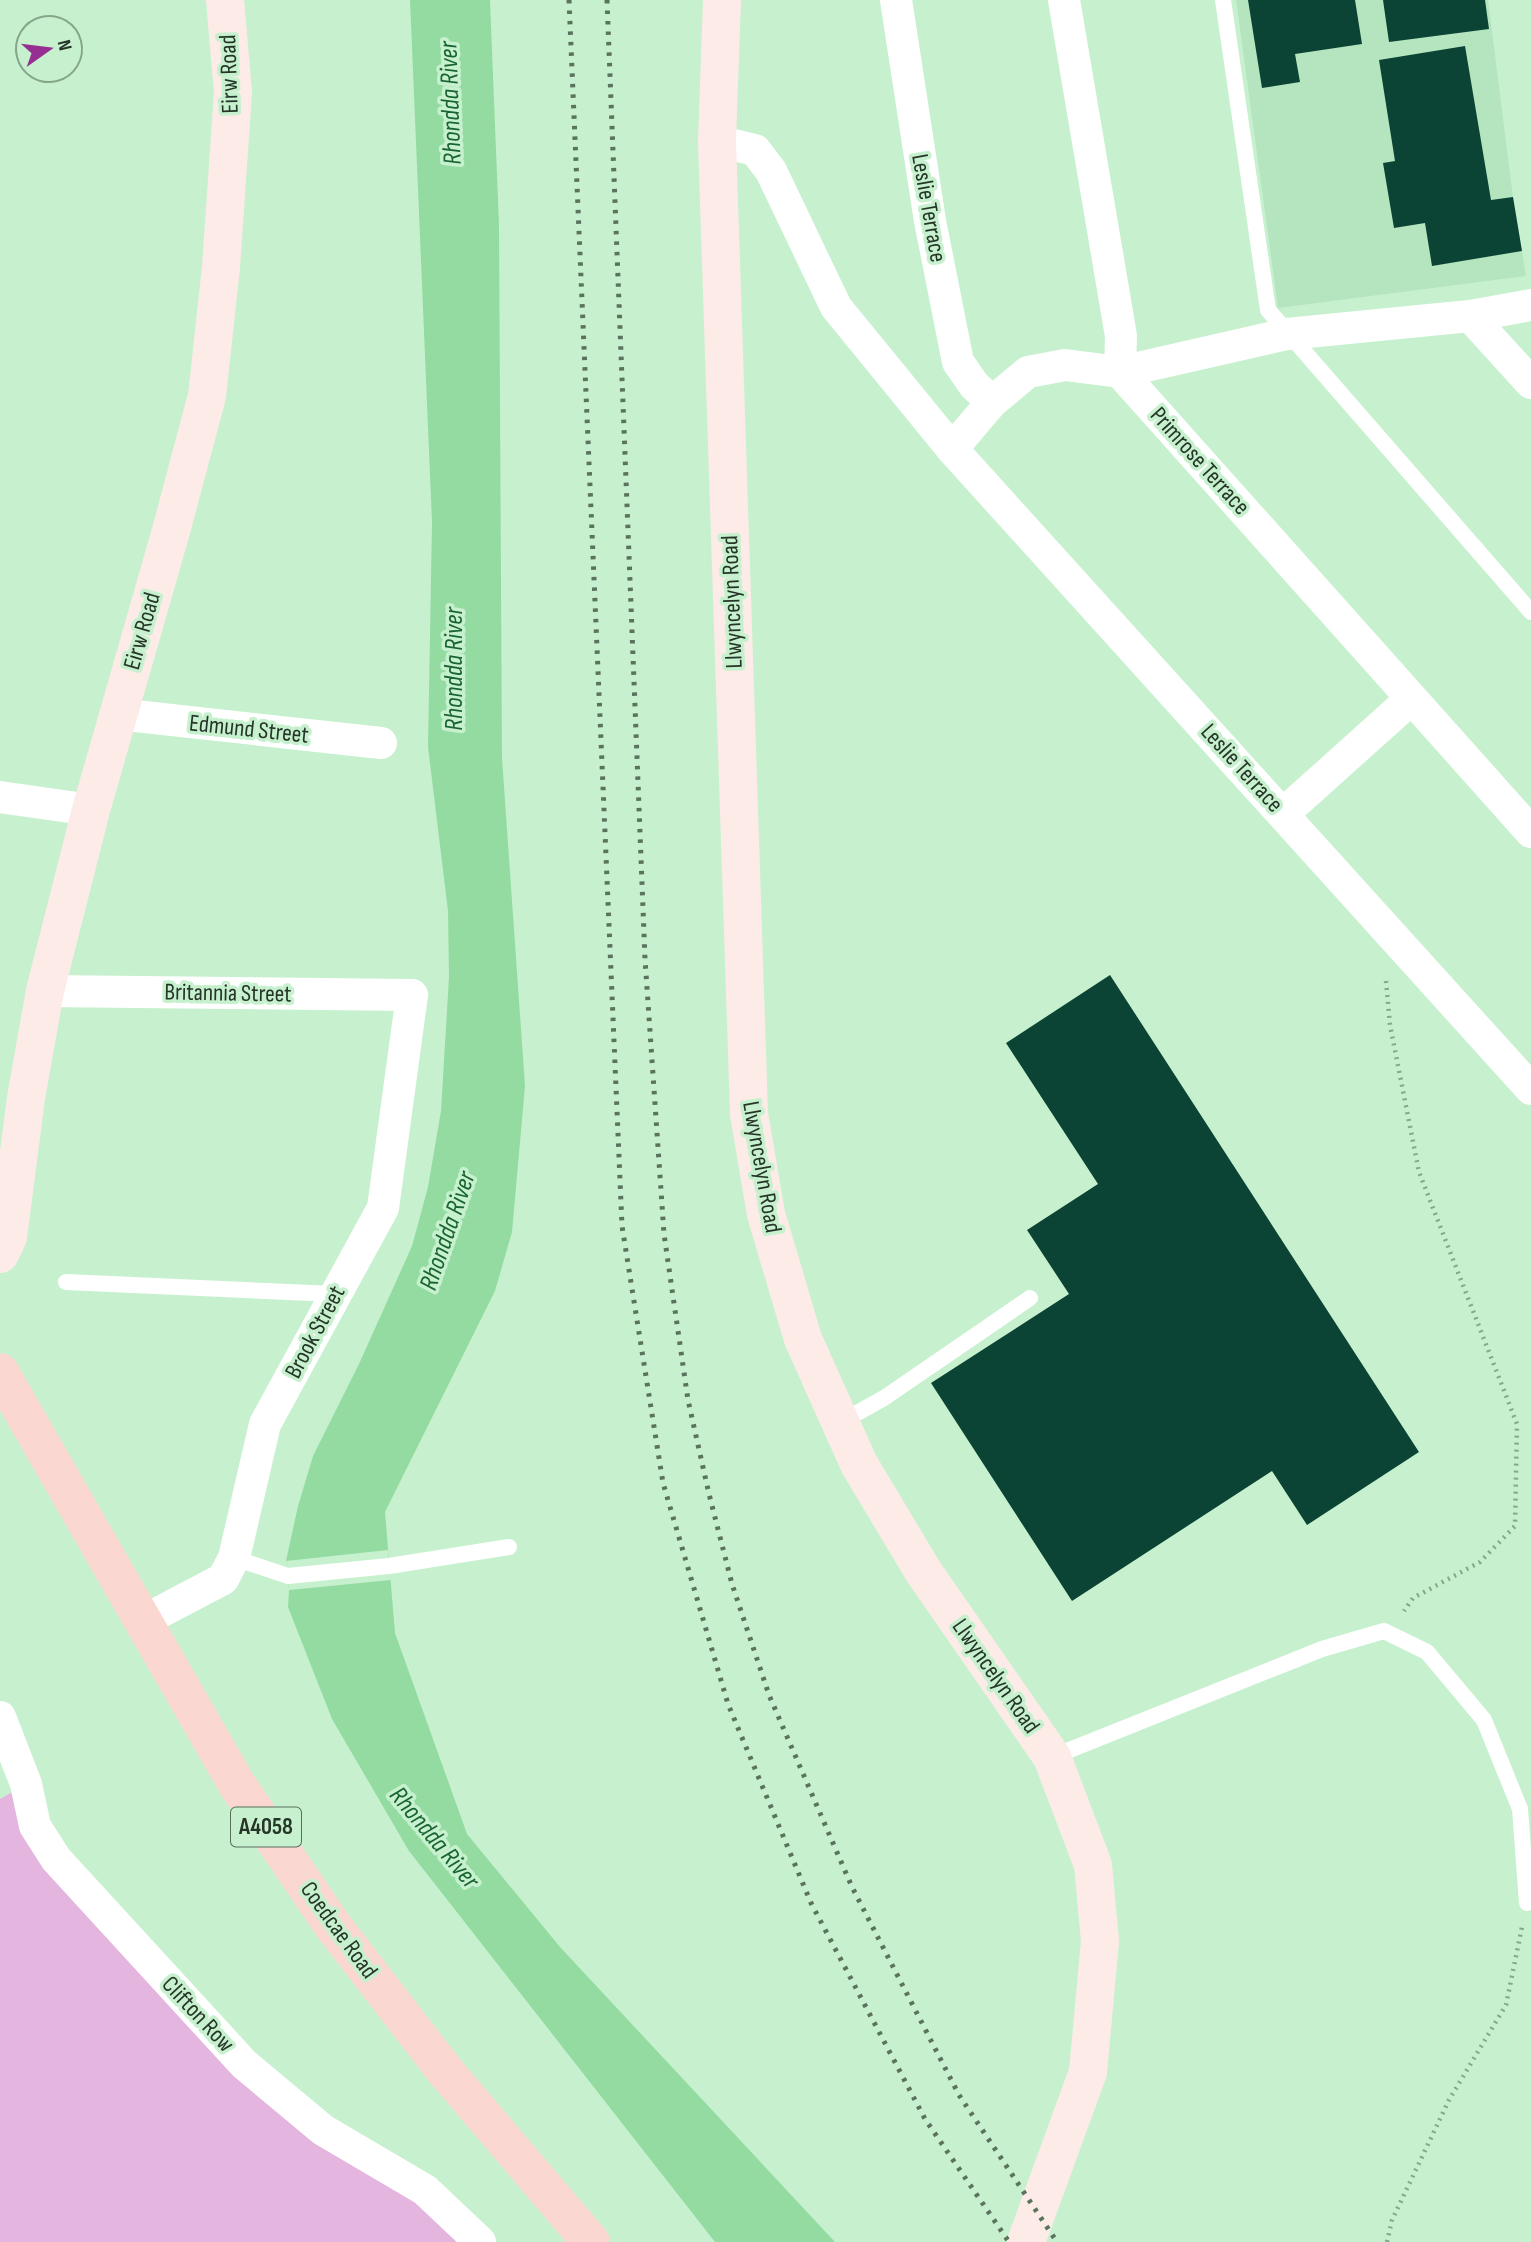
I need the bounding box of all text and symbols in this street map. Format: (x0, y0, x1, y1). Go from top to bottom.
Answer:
north arrow (14, 14, 84, 84)
street label: Eirw Road (213, 34, 245, 114)
text: N (52, 38, 76, 53)
water label: Rhondda River (433, 39, 469, 165)
street label: Leslie Terrace (905, 152, 953, 264)
street label: Primrose Terrace (1144, 401, 1256, 521)
street label: Llwyncelyn Road (715, 535, 749, 669)
street label: Eirw Road (117, 589, 167, 673)
water label: Rhondda River (439, 606, 470, 731)
street label: Edmund Street (188, 708, 310, 750)
street label: Leslie Terrace (1195, 718, 1289, 818)
street label: Britannia Street (164, 977, 292, 1009)
street label: Llwyncelyn Road (736, 1099, 788, 1235)
water label: Rhondda River (413, 1166, 483, 1294)
street label: Brook Street (279, 1281, 351, 1383)
street label: Llwyncelyn Road (946, 1613, 1046, 1739)
water label: Rhondda River (382, 1781, 487, 1897)
road number: A4058 (231, 1808, 301, 1846)
street label: Coedcae Road (294, 1876, 384, 1984)
street label: Clifton Row (156, 1970, 240, 2058)

